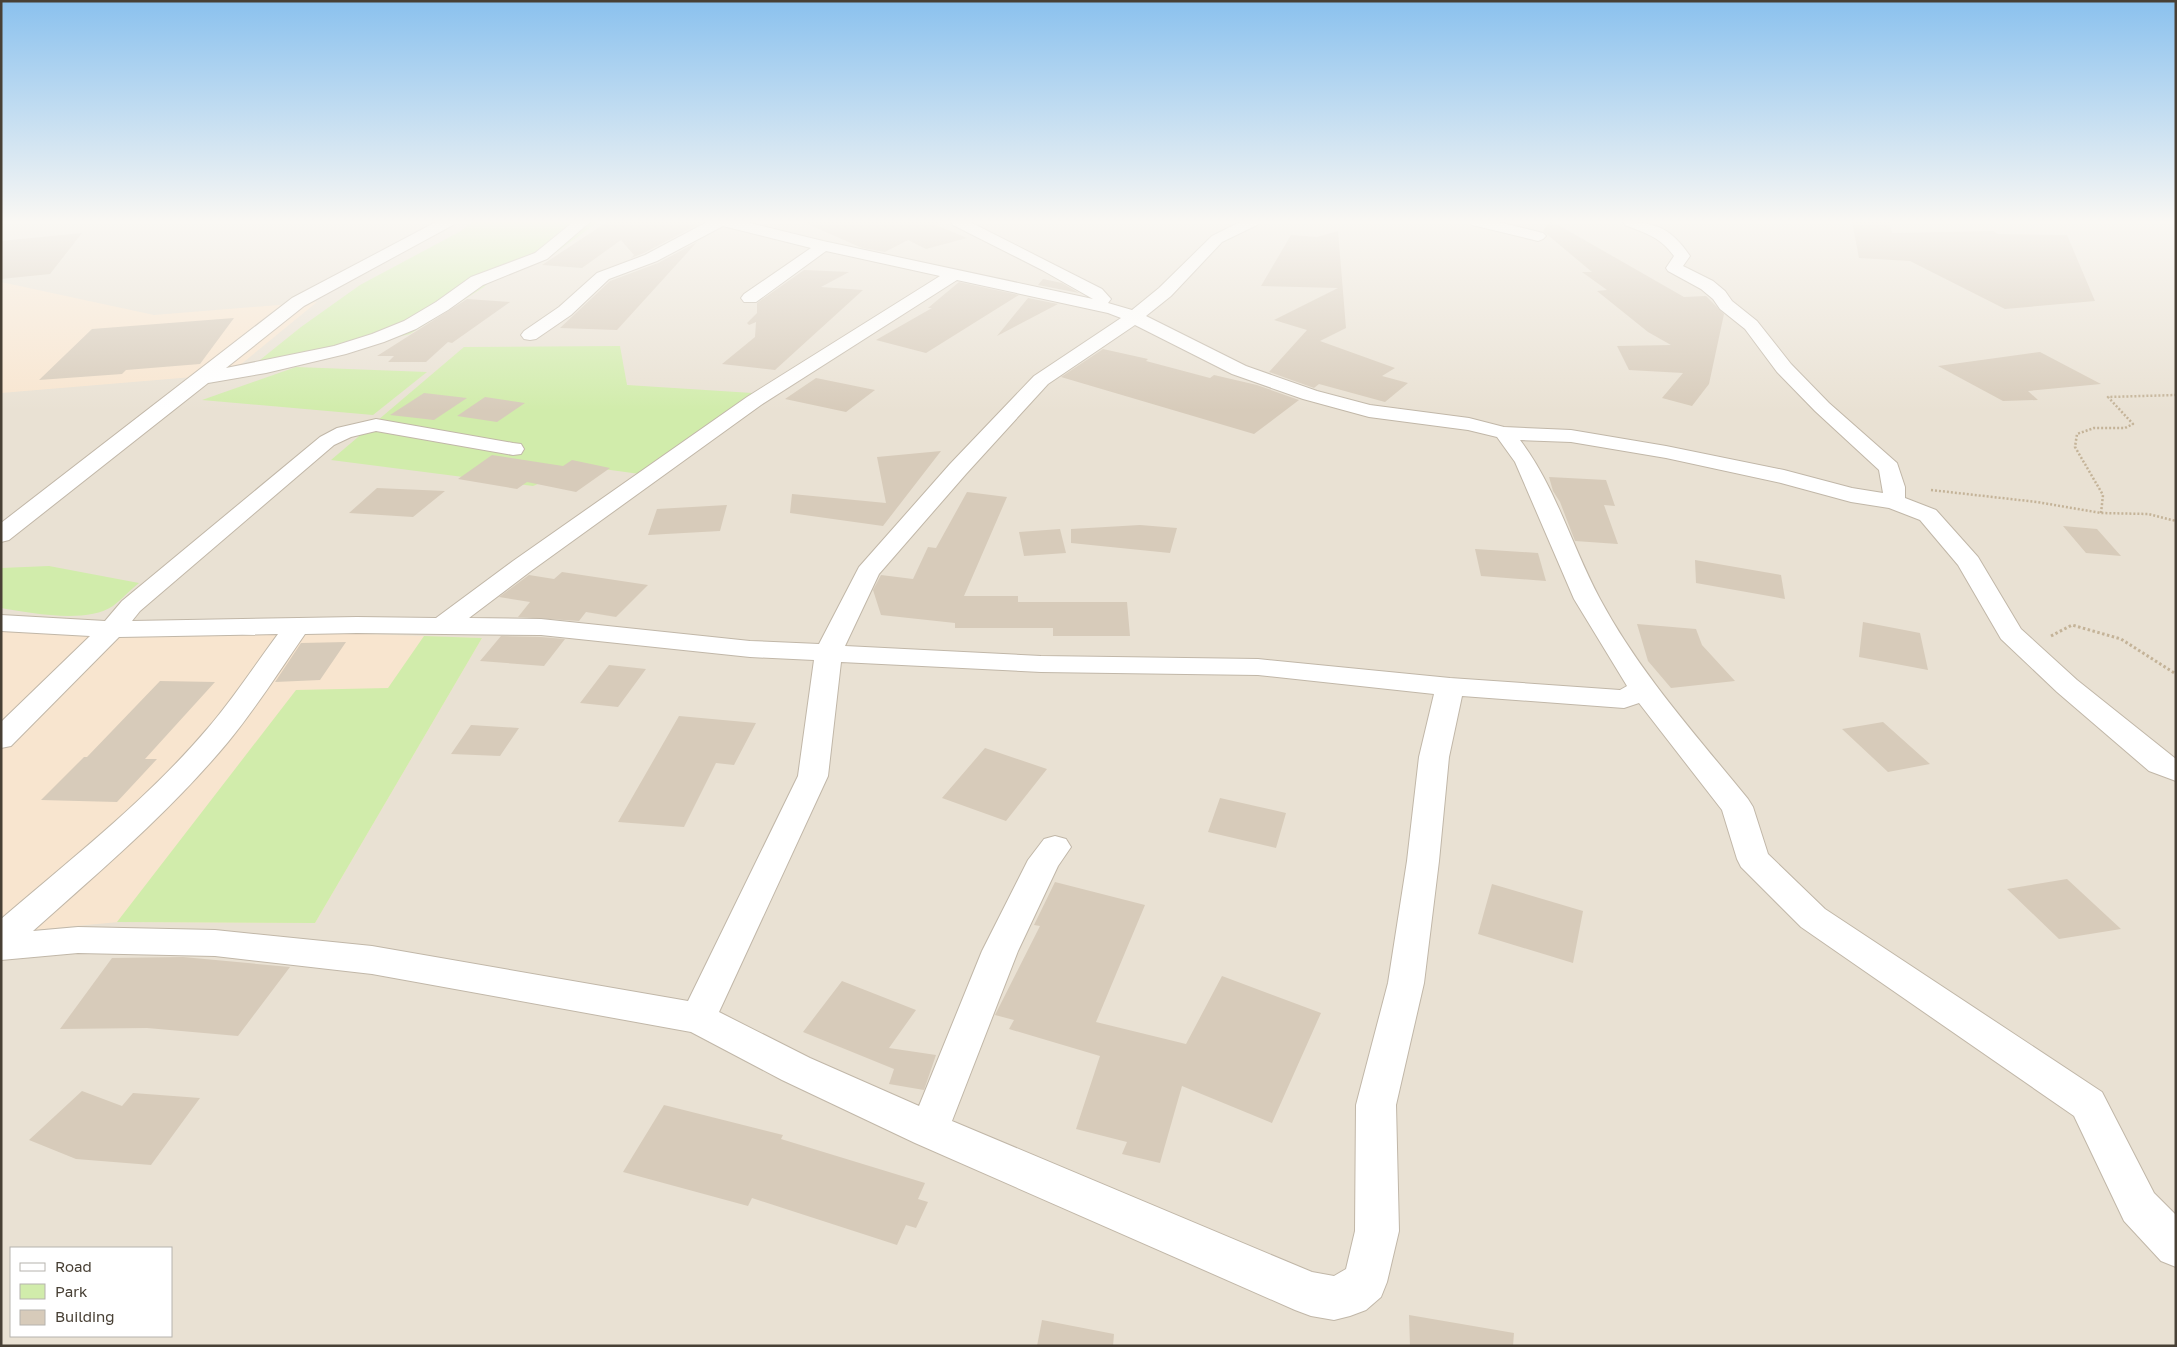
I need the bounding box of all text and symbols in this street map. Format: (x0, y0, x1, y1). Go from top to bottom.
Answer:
legend (10, 1247, 172, 1337)
text: Road (55, 1257, 92, 1275)
text: Park (55, 1282, 88, 1300)
text: Building (55, 1307, 115, 1325)

